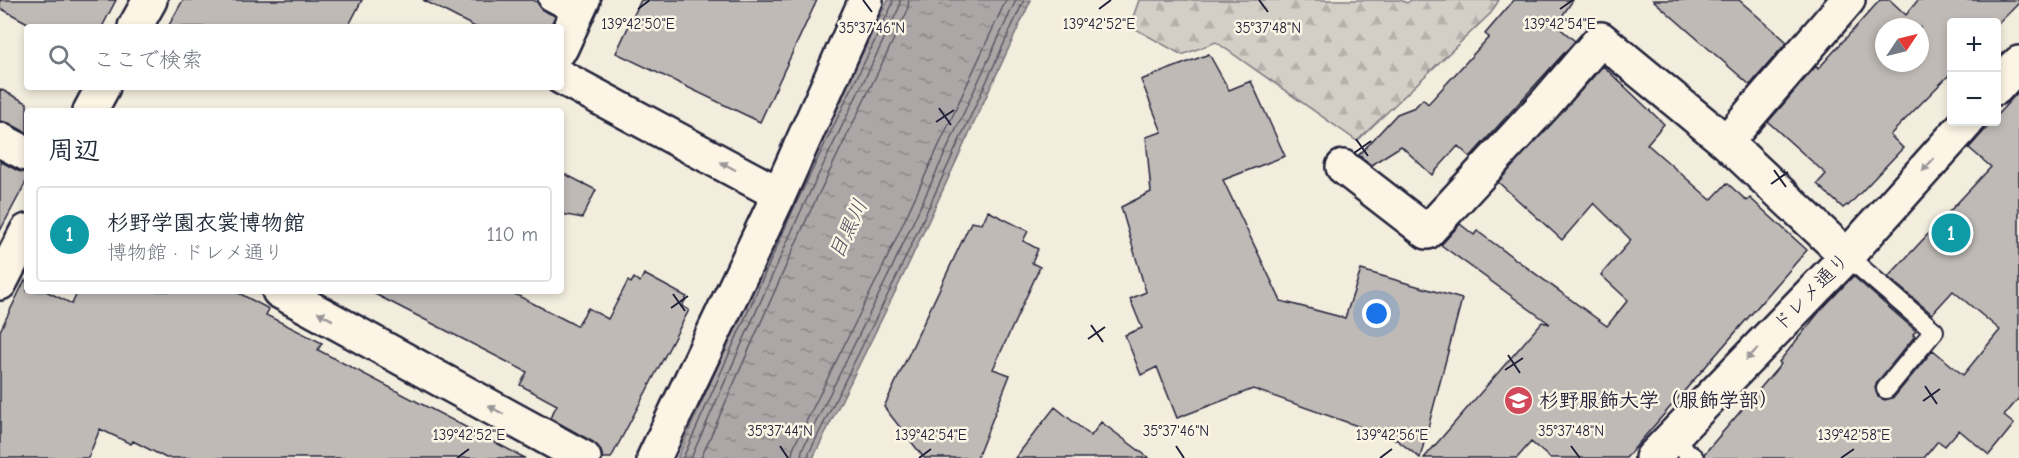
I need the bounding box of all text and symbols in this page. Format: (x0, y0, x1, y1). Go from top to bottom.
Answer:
text: 139°42'50"E (601, 15, 675, 33)
text: 139°42'52"E (1063, 15, 1135, 33)
text: 139°42'54"E (1524, 15, 1596, 33)
north arrow (1875, 18, 1929, 72)
map controls (1947, 18, 2001, 126)
button: + (1947, 18, 2001, 72)
text: 35°37'46"N (839, 19, 905, 37)
text: 35°37'48"N (1235, 19, 1301, 37)
search box (24, 24, 564, 90)
icon: search (45, 41, 78, 74)
text: ここで検索 (93, 47, 203, 73)
button: − (1947, 72, 2001, 126)
text: 周辺 (48, 136, 100, 166)
one-way arrow (1922, 157, 1935, 172)
one-way arrow (719, 161, 736, 171)
water label: 目黒川 (824, 195, 872, 263)
text: 杉野学園衣裳博物館 (107, 210, 305, 236)
pin: 1 (1932, 210, 1970, 256)
text: 1 (66, 223, 73, 246)
text: 110 m (487, 223, 538, 246)
text: 博物館 · ドレメ通り (107, 241, 284, 264)
street label: ドレメ通り (1768, 248, 1854, 336)
your location (1362, 299, 1391, 328)
one-way arrow (316, 311, 333, 321)
one-way arrow (1745, 346, 1759, 360)
school or university icon: 杉野服飾大学（服飾学部） (1502, 384, 1534, 416)
place label: 杉野服飾大学（服飾学部） (1539, 389, 1779, 412)
one-way arrow (487, 405, 504, 415)
text: 35°37'44"N (747, 422, 813, 440)
text: 35°37'46"N (1143, 422, 1209, 440)
text: 35°37'48"N (1538, 422, 1604, 440)
text: 139°42'52"E (433, 426, 505, 444)
text: 139°42'54"E (895, 426, 967, 444)
text: 139°42'56"E (1356, 426, 1428, 444)
text: 139°42'58"E (1818, 426, 1890, 444)

